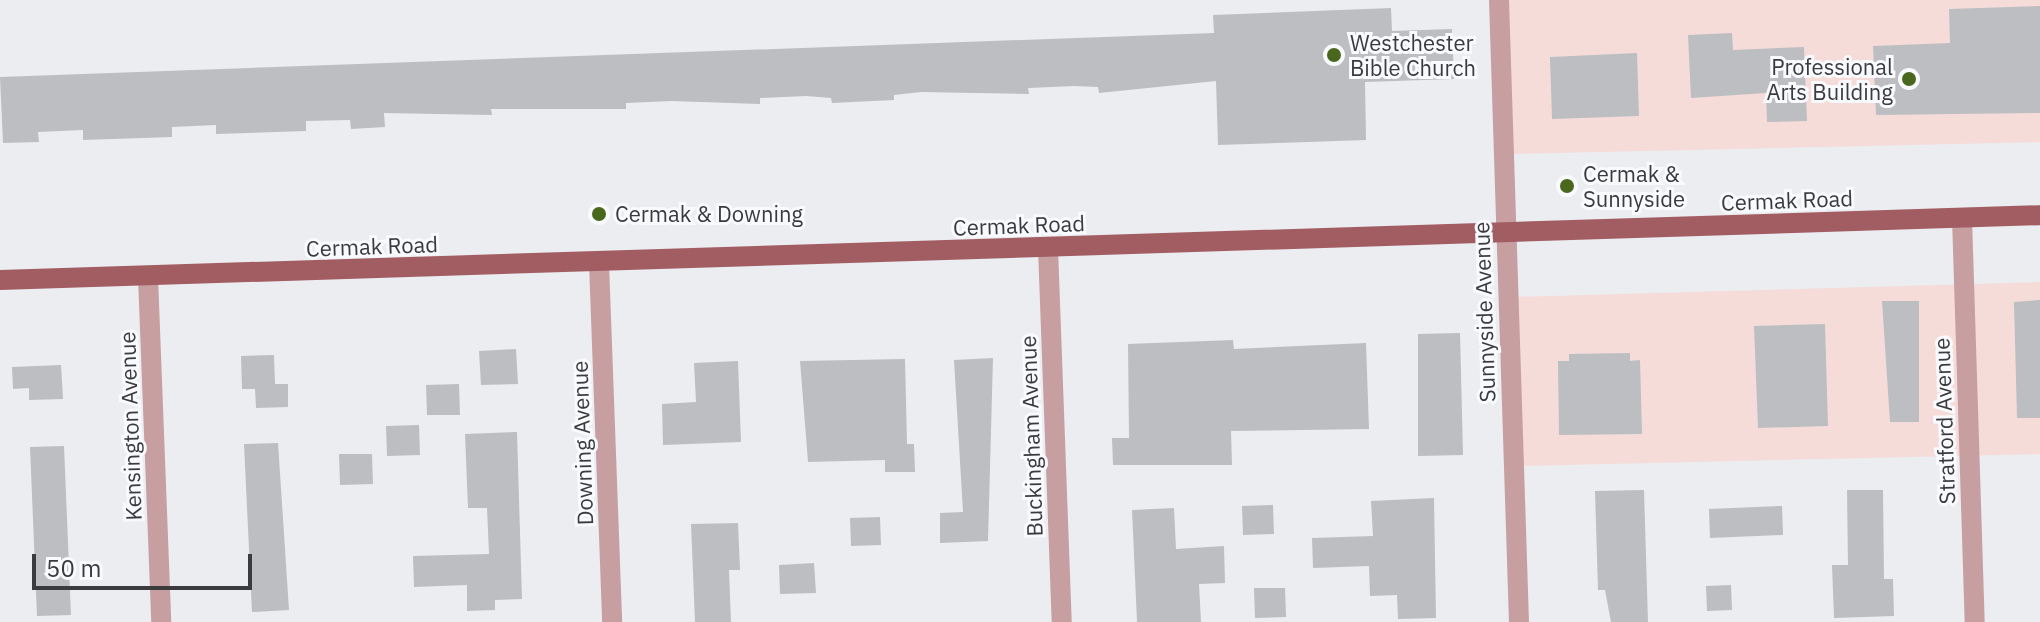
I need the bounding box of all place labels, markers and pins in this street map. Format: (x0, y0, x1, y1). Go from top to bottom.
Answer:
place label: Westchester Bible Church (1350, 29, 1476, 80)
marker: Westchester Bible Church (1325, 46, 1343, 64)
place label: Professional Arts Building (1766, 53, 1893, 104)
marker: Professional Arts Building (1900, 70, 1918, 88)
place label: Cermak & Sunnyside (1583, 160, 1685, 212)
marker: Cermak & Sunnyside (1558, 177, 1576, 195)
place label: Cermak & Downing (615, 201, 803, 227)
marker: Cermak & Downing (590, 205, 608, 223)

